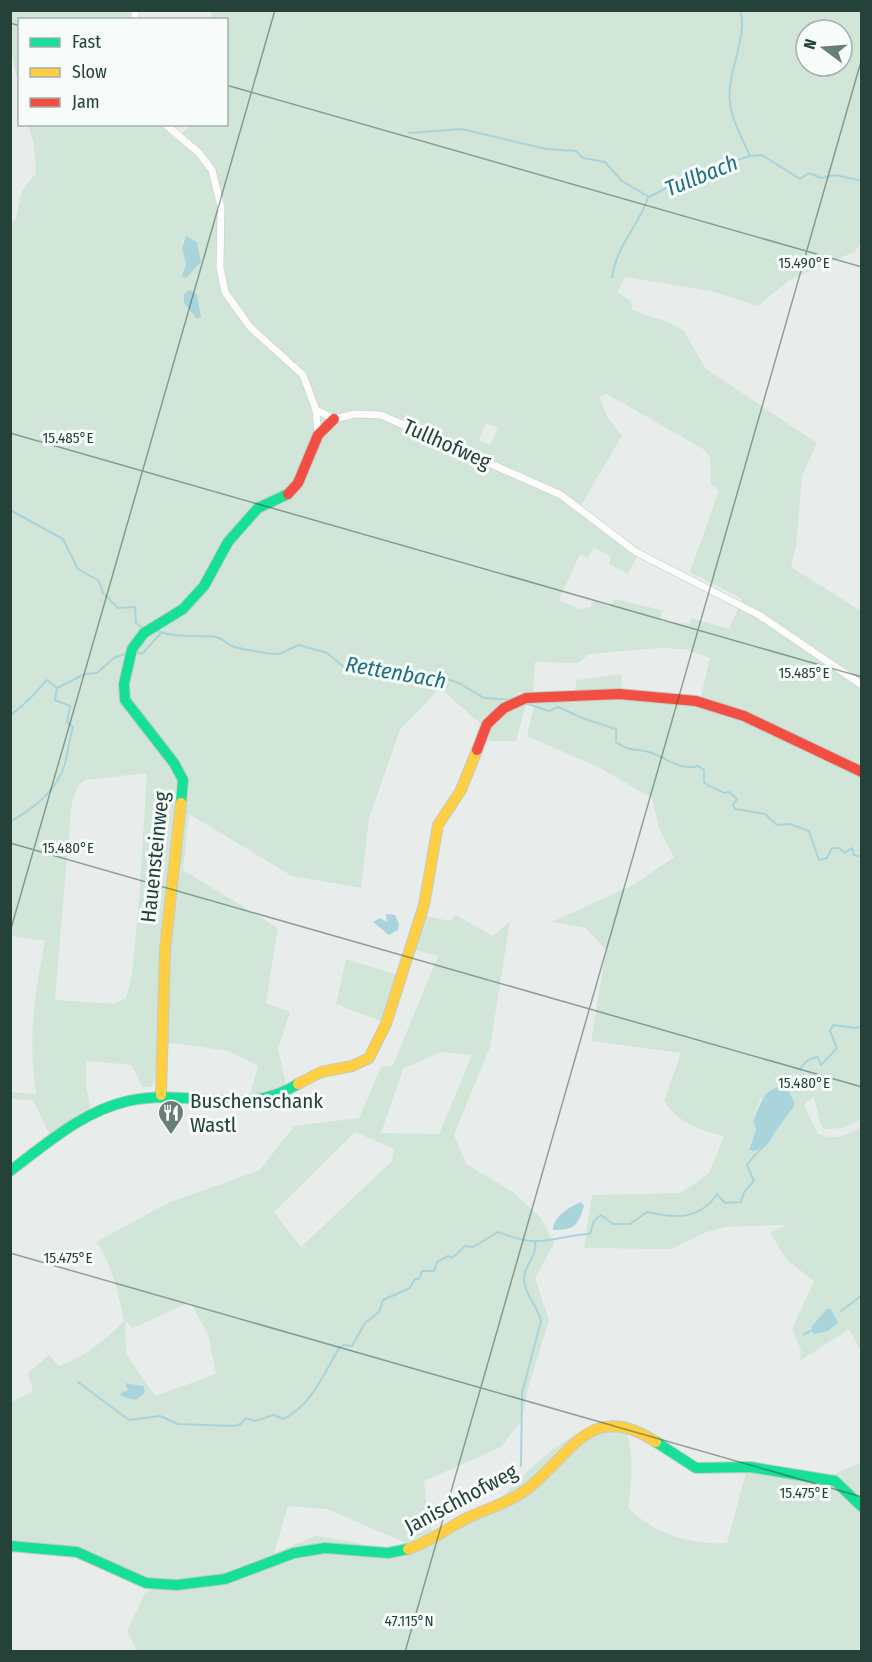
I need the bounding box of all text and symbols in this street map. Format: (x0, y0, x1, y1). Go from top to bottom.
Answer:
legend (18, 18, 228, 126)
north arrow (794, 18, 854, 78)
text: Fast (72, 31, 101, 53)
text: N (800, 37, 821, 51)
text: Slow (72, 61, 107, 83)
text: Jam (72, 91, 100, 113)
water label: Tullbach (661, 149, 742, 202)
text: 15.490°E (778, 254, 830, 272)
street label: Tullhofweg (399, 413, 495, 475)
text: 15.485°E (43, 429, 93, 447)
water label: Rettenbach (343, 650, 448, 695)
text: 15.485°E (779, 664, 829, 682)
street label: Hauensteinweg (135, 790, 175, 924)
text: 15.480°E (42, 839, 94, 857)
text: 15.480°E (778, 1074, 830, 1092)
place label: Buschenschank Wastl (190, 1088, 323, 1138)
restaurant icon: Buschenschank Wastl (156, 1098, 186, 1136)
text: 15.475°E (43, 1249, 93, 1267)
street label: Janischhofweg (400, 1458, 522, 1540)
text: 15.475°E (779, 1484, 829, 1502)
text: 47.115°N (384, 1612, 434, 1630)

